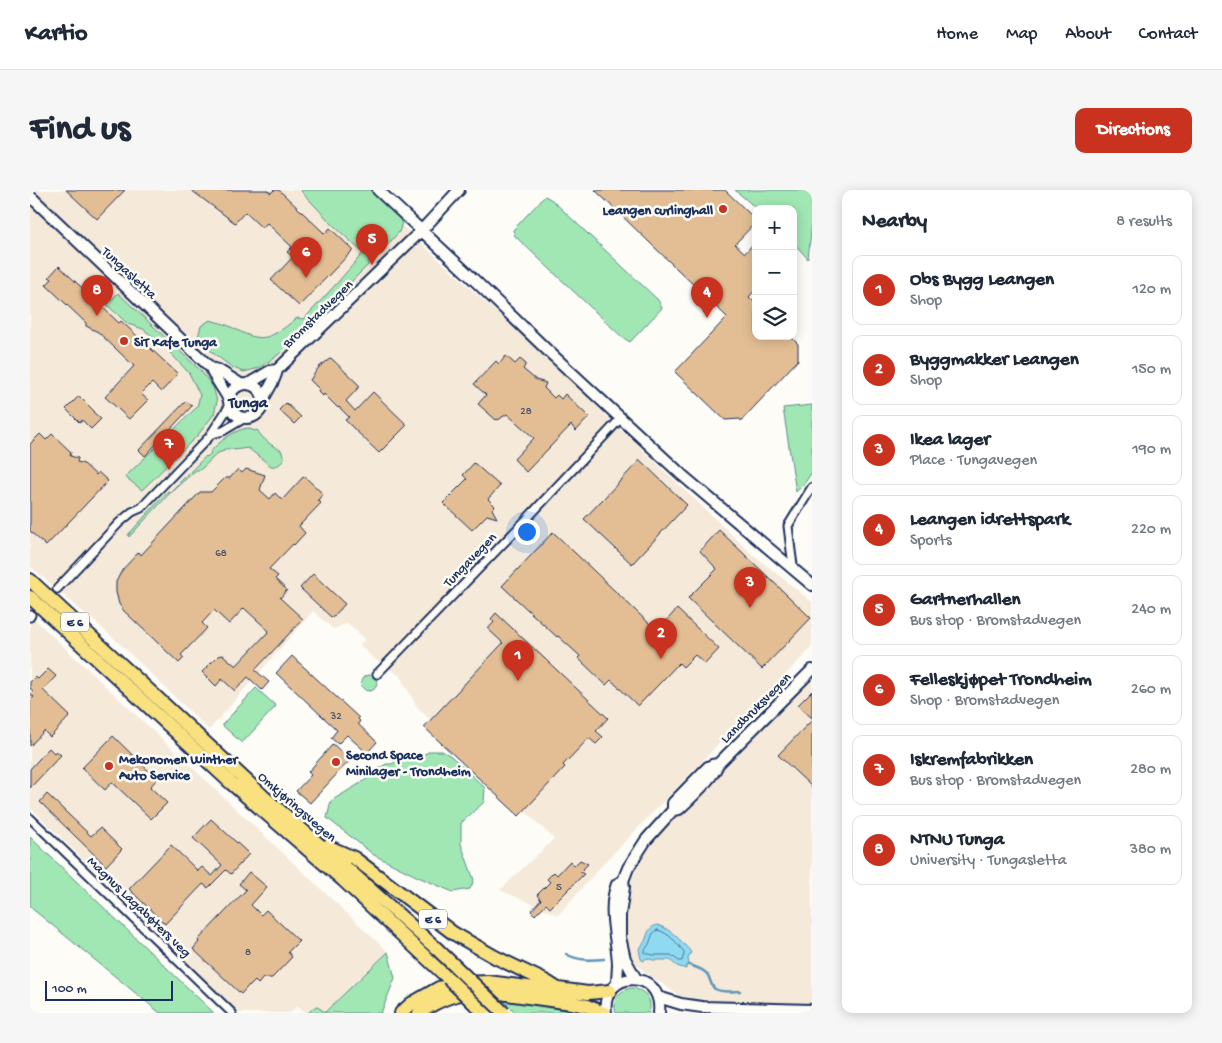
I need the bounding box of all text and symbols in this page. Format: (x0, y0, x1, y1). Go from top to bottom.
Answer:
text: Kartio (25, 20, 88, 49)
text: Home (936, 24, 978, 45)
text: Map (1006, 24, 1037, 45)
text: About (1065, 24, 1111, 45)
text: Contact (1139, 24, 1197, 45)
button: Directions (1075, 108, 1192, 153)
text: Find us (30, 110, 130, 151)
place label: Leangen curlinghall (603, 203, 713, 220)
marker: Leangen curlinghall (717, 203, 729, 215)
map controls (752, 205, 797, 340)
button: + (752, 205, 797, 250)
text: Nearby (862, 210, 927, 235)
text: 8 results (1116, 213, 1172, 232)
pin: 5 (356, 224, 388, 265)
pin: 6 (290, 237, 322, 278)
street label: Tungasletta (97, 243, 160, 304)
button: − (752, 250, 797, 295)
text: Obs Bygg Leangen (910, 269, 1054, 292)
pin: 8 (81, 275, 113, 316)
street label: Bromstadvegen (279, 277, 358, 353)
pin: 4 (691, 277, 723, 318)
text: 1 (876, 281, 882, 300)
text: 120 m (1132, 281, 1171, 300)
text: Shop (910, 292, 942, 311)
button: layers (752, 295, 797, 340)
marker: SiT Kafe Tunga (118, 335, 130, 347)
place label: SiT Kafe Tunga (134, 335, 218, 352)
text: Byggmakker Leangen (910, 349, 1079, 372)
text: 2 (875, 361, 883, 380)
text: 150 m (1132, 361, 1171, 380)
text: Shop (910, 372, 942, 391)
district label: Tunga (226, 395, 269, 414)
house number: 28 (520, 406, 532, 418)
pin: 7 (153, 429, 185, 470)
text: Ikea lager (910, 429, 990, 452)
text: 3 (875, 441, 883, 460)
text: 190 m (1132, 441, 1171, 460)
text: Place · Tungavegen (910, 452, 1037, 471)
text: Leangen idrettspark (910, 509, 1070, 532)
your location (514, 519, 540, 545)
text: 4 (875, 521, 883, 540)
text: 220 m (1131, 521, 1171, 540)
street label: Tungavegen (440, 530, 501, 592)
text: Sports (910, 532, 952, 551)
house number: 68 (215, 548, 227, 560)
pin: 3 (734, 567, 766, 608)
text: Gartnerhallen (910, 589, 1021, 612)
text: 5 (875, 601, 883, 620)
text: 240 m (1131, 601, 1171, 620)
road number: E 6 (61, 612, 89, 632)
text: Bus stop · Bromstadvegen (910, 612, 1081, 631)
pin: 2 (645, 618, 677, 659)
pin: 1 (502, 640, 534, 681)
text: Felleskjøpet Trondheim (910, 669, 1092, 692)
street label: Landbruksvegen (718, 670, 796, 748)
text: 6 (875, 681, 883, 700)
text: 260 m (1131, 681, 1171, 700)
text: Shop · Bromstadvegen (910, 692, 1059, 711)
house number: 32 (329, 711, 342, 723)
place label: Second Space Minilager - Trondheim (346, 748, 471, 781)
text: Iskremfabrikken (910, 749, 1033, 772)
place label: Mekonomen Winther Auto Service (118, 752, 240, 785)
marker: Second Space Minilager - Trondheim (330, 756, 342, 768)
marker: Mekonomen Winther Auto Service (103, 760, 115, 772)
text: 7 (875, 761, 883, 780)
text: 280 m (1130, 761, 1171, 780)
street label: Omkjøringsvegen (253, 769, 340, 847)
text: Bus stop · Bromstadvegen (910, 772, 1081, 791)
text: NTNU Tunga (910, 829, 1004, 852)
text: 8 (875, 841, 883, 860)
text: 380 m (1130, 841, 1171, 860)
text: University · Tungasletta (910, 852, 1067, 871)
street label: Magnus Lagabøters veg (83, 854, 194, 962)
house number: 5 (556, 882, 562, 894)
road number: E 6 (419, 910, 447, 929)
house number: 8 (245, 947, 251, 959)
scale bar (45, 978, 172, 1001)
text: 100 m (52, 981, 87, 998)

